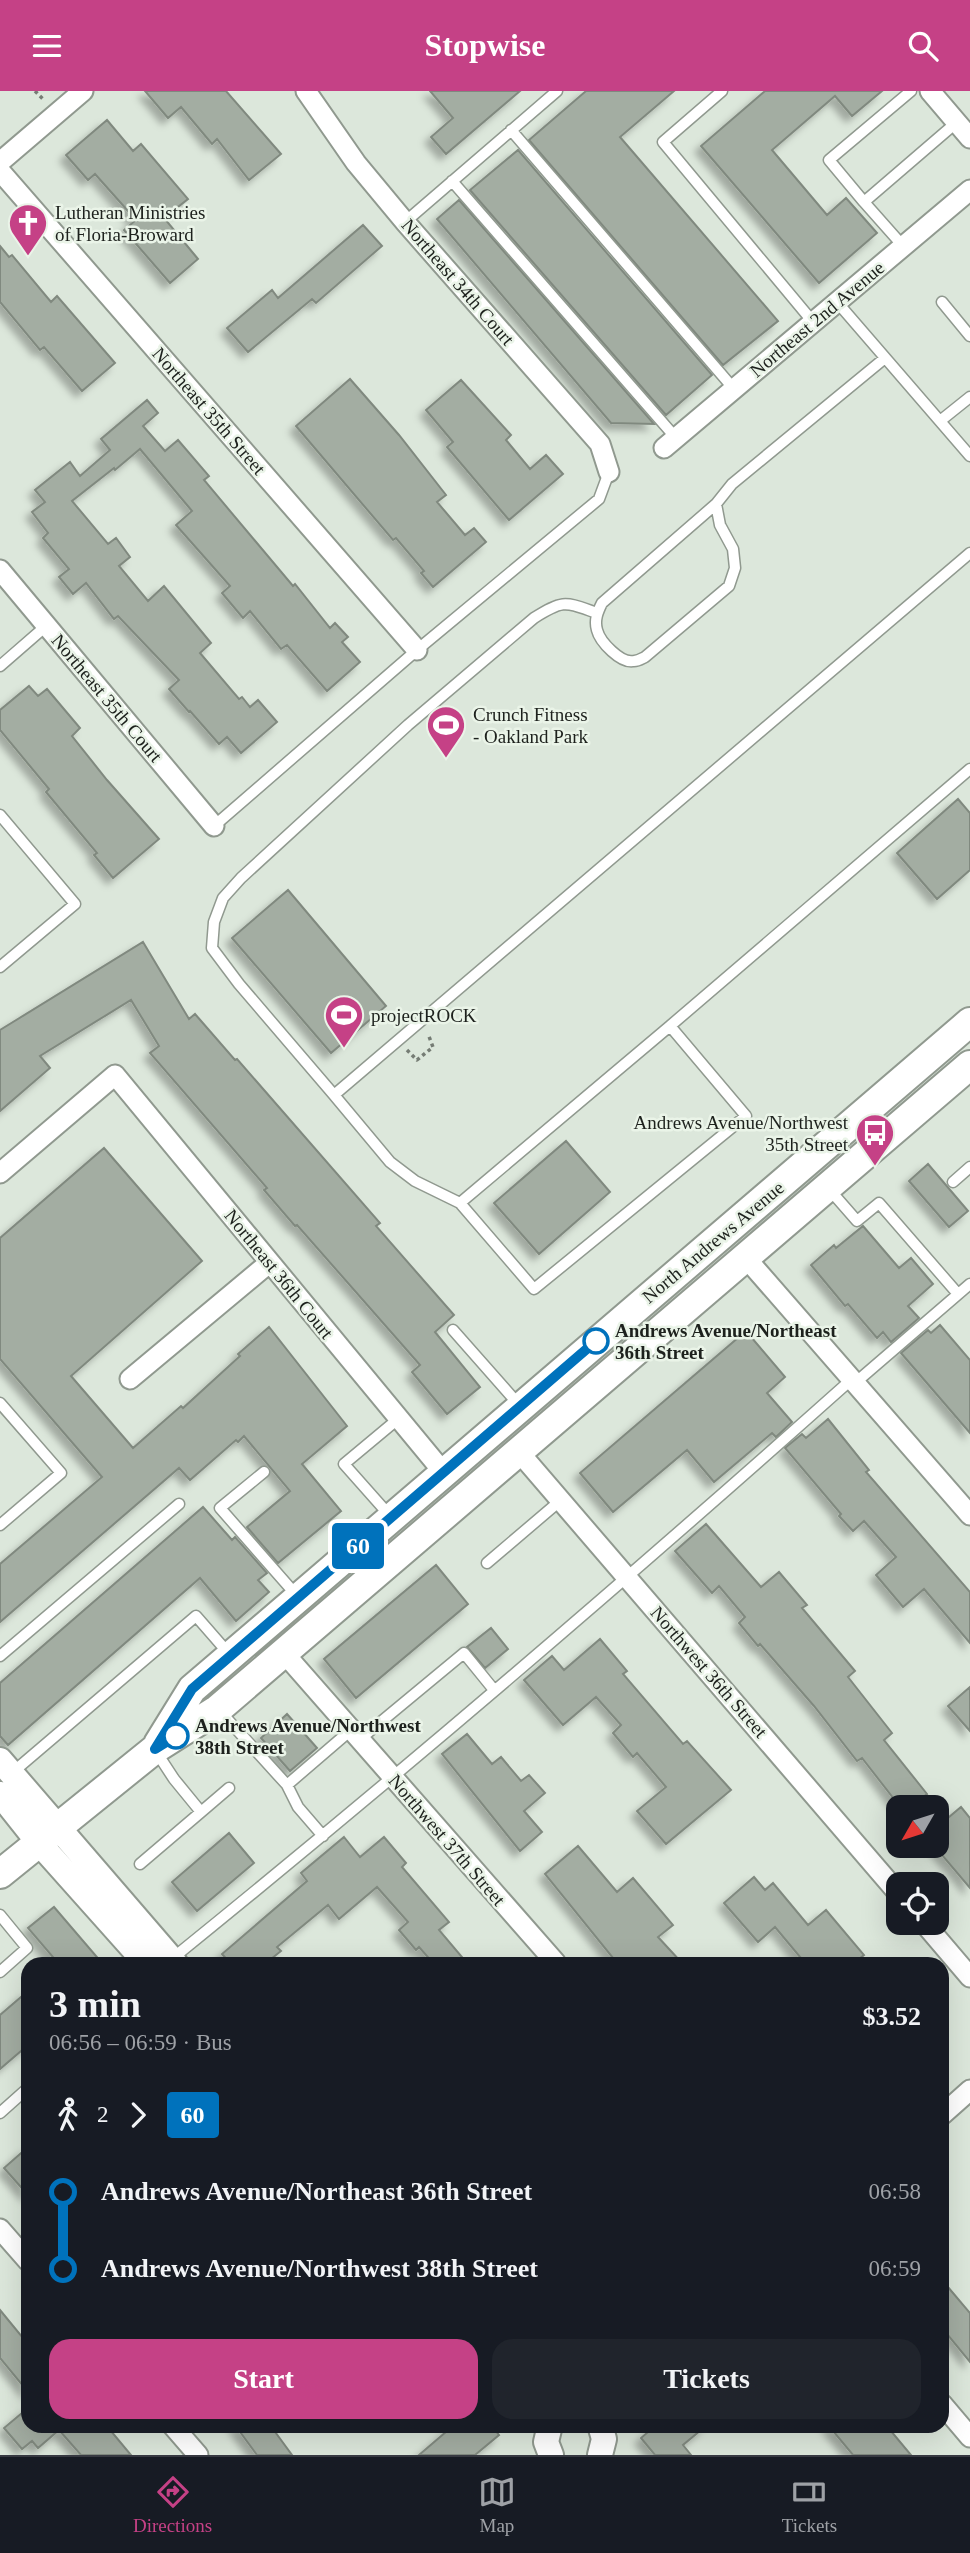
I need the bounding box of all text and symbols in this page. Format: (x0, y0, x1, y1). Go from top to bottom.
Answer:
icon: menu (28, 27, 66, 65)
text: Stopwise (425, 27, 545, 63)
icon: search (904, 27, 942, 65)
church icon: Lutheran Ministries of Floria-Broward (7, 202, 49, 257)
place label: Lutheran Ministries of Floria-Broward (55, 202, 205, 245)
street label: Northeast 34th Court (397, 215, 519, 350)
street label: Northeast 2nd Avenue (746, 257, 888, 381)
street label: Northeast 35th Street (148, 343, 270, 479)
street label: Northeast 35th Court (47, 630, 167, 767)
sports icon: Crunch Fitness - Oakland Park (425, 704, 467, 759)
place label: Crunch Fitness - Oakland Park (473, 704, 589, 747)
sports icon: projectROCK (323, 994, 365, 1049)
place label: projectROCK (371, 1005, 477, 1026)
place label: Andrews Avenue/Northwest 35th Street (634, 1112, 849, 1155)
bus stop icon: Andrews Avenue/Northwest 35th Street (854, 1112, 896, 1167)
street label: North Andrews Avenue (638, 1177, 788, 1307)
street label: Northeast 36th Court (220, 1205, 338, 1343)
place label: Andrews Avenue/Northeast 36th Street (615, 1320, 837, 1363)
marker: Andrews Avenue/Northeast 36th Street (583, 1328, 609, 1354)
line badge: 60 (326, 1523, 390, 1569)
text: 60 (346, 1533, 370, 1559)
street label: Northwest 36th Street (646, 1602, 772, 1742)
place label: Andrews Avenue/Northwest 38th Street (195, 1715, 421, 1758)
marker: Andrews Avenue/Northwest 38th Street (163, 1723, 189, 1749)
street label: Northwest 37th Street (384, 1770, 510, 1910)
north arrow (886, 1795, 948, 1859)
map controls (886, 1795, 949, 1935)
button: locate (886, 1872, 949, 1935)
text: 3 min (49, 1983, 141, 2025)
text: $3.52 (863, 2002, 921, 2031)
text: 06:56 – 06:59 · Bus (49, 2030, 232, 2055)
icon: walk (49, 2096, 87, 2134)
icon: forward (119, 2096, 157, 2134)
text: 2 (97, 2102, 109, 2127)
text: 60 (181, 2102, 205, 2128)
text: Andrews Avenue/Northeast 36th Street (101, 2177, 532, 2206)
text: 06:58 (869, 2179, 921, 2204)
text: Andrews Avenue/Northwest 38th Street (101, 2254, 538, 2283)
text: 06:59 (869, 2256, 921, 2281)
button: Start (49, 2339, 478, 2419)
button: Tickets (492, 2339, 921, 2419)
tab: Directions (133, 2473, 212, 2537)
tab: Map (478, 2473, 516, 2537)
tab: Tickets (782, 2473, 837, 2537)

